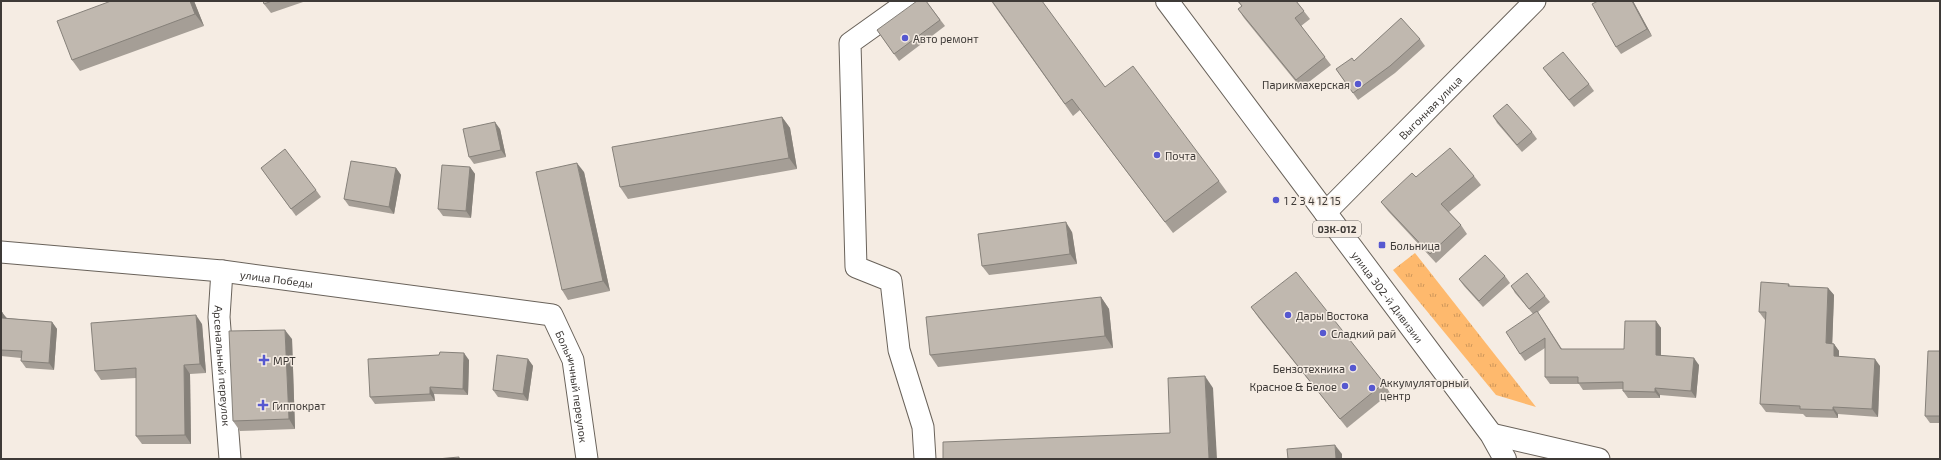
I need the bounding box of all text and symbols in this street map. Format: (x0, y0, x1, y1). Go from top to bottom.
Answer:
place label: Авто ремонт (913, 32, 979, 45)
marker: Авто ремонт (900, 33, 910, 43)
street label: Выгонная улица (1396, 73, 1464, 142)
place label: Парикмахерская (1262, 78, 1350, 91)
marker: Парикмахерская (1353, 79, 1363, 89)
place label: Почта (1165, 149, 1196, 162)
marker: Почта (1152, 150, 1162, 160)
place label: 1 2 3 4 12 15 (1284, 194, 1341, 207)
marker: 1 2 3 4 12 15 (1271, 195, 1281, 205)
road number: 03К-012 (1313, 221, 1361, 237)
place label: Больница (1390, 239, 1440, 252)
marker: Больница (1377, 240, 1387, 250)
street label: улица 302-й Дивизии (1349, 248, 1427, 345)
street label: улица Победы (239, 267, 314, 290)
street label: Арсенальный переулок (212, 305, 234, 426)
place label: Дары Востока (1296, 309, 1369, 322)
marker: Дары Востока (1283, 310, 1293, 320)
place label: Сладкий рай (1331, 327, 1396, 340)
street label: Больничный переулок (554, 328, 591, 443)
marker: Сладкий рай (1318, 328, 1328, 338)
marker: МРТ (258, 354, 270, 366)
place label: МРТ (273, 354, 296, 367)
place label: Бензотехника (1273, 362, 1345, 375)
marker: Бензотехника (1348, 363, 1358, 373)
place label: Аккумуляторный центр (1380, 376, 1469, 402)
place label: Красное & Белое (1250, 380, 1337, 393)
marker: Красное & Белое (1340, 381, 1350, 391)
marker: Аккумуляторный центр (1367, 383, 1377, 393)
marker: Гиппократ (257, 399, 269, 411)
place label: Гиппократ (272, 399, 326, 412)

